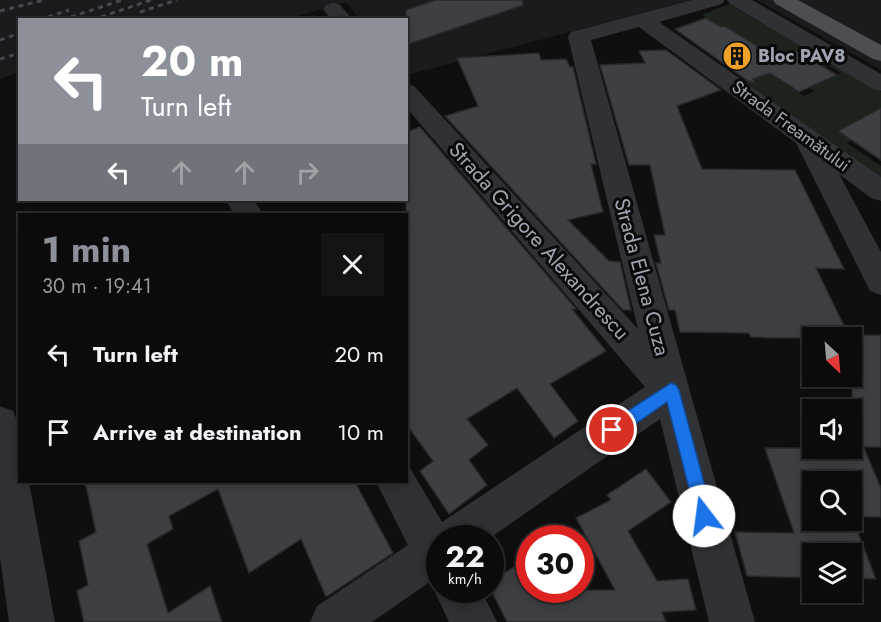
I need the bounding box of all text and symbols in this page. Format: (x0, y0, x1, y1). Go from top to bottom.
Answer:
text: 20 m (141, 31, 243, 92)
building icon: Bloc PAV8 (721, 40, 753, 72)
icon: left (42, 42, 120, 120)
place label: Bloc PAV8 (758, 43, 846, 69)
street label: Strada Freamătului (726, 74, 856, 178)
text: Turn left (141, 87, 231, 126)
street label: Strada Grigore Alexandrescu (442, 135, 636, 347)
icon: left (102, 156, 135, 189)
icon: ahead (165, 156, 198, 189)
icon: ahead (228, 156, 261, 189)
icon: right (291, 156, 324, 189)
street label: Strada Elena Cuza (607, 195, 677, 359)
text: 1 min (42, 223, 131, 275)
button: close (321, 233, 384, 296)
text: 30 m · 19:41 (42, 272, 152, 301)
north arrow (802, 327, 862, 387)
map controls (802, 327, 862, 603)
icon: left (42, 338, 75, 371)
text: Turn left (93, 338, 178, 370)
text: 20 m (335, 338, 384, 370)
button: sound (802, 399, 862, 459)
pin (586, 404, 637, 455)
icon: arrive (595, 413, 628, 446)
icon: arrive (42, 416, 75, 449)
text: Arrive at destination (93, 416, 302, 448)
text: 10 m (337, 416, 384, 448)
button: search (802, 471, 862, 531)
position arrow (672, 484, 736, 548)
speed limit sign: 30 (516, 525, 594, 603)
text: 22 (445, 535, 485, 578)
button: layers (802, 543, 862, 603)
text: km/h (448, 568, 482, 590)

